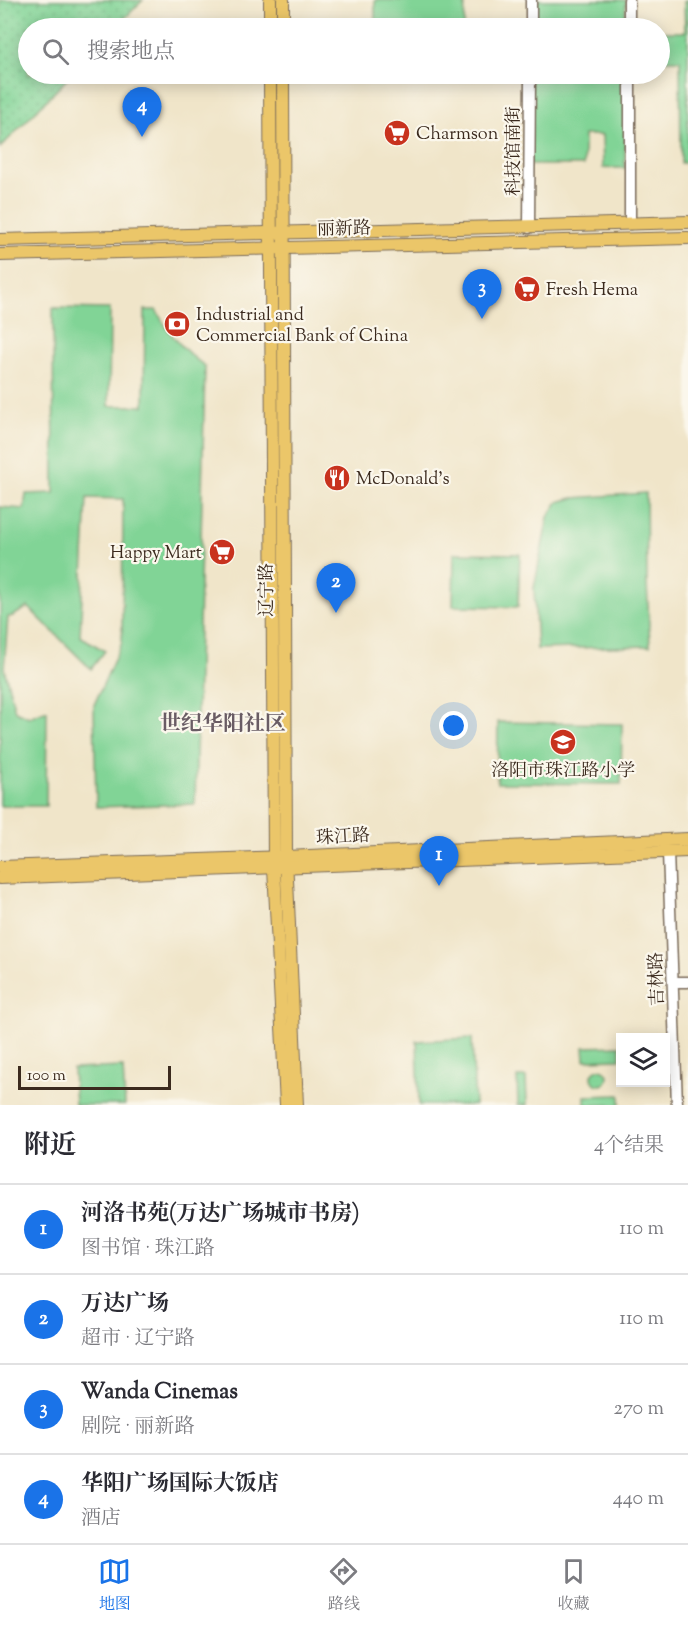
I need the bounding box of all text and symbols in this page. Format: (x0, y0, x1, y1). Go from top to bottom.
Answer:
search box (18, 18, 670, 84)
icon: search (39, 35, 72, 68)
text: 搜索地点 (87, 37, 175, 69)
pin: 4 (122, 88, 162, 137)
street label: 科技馆南街 (502, 106, 528, 196)
supermarket icon: Charmson (382, 118, 412, 148)
place label: Charmson (416, 122, 499, 148)
street label: 丽新路 (317, 217, 371, 243)
pin: 3 (462, 270, 502, 319)
supermarket icon: Fresh Hema (512, 274, 542, 304)
place label: Fresh Hema (546, 278, 638, 304)
place label: Industrial and Commercial Bank of China (196, 303, 408, 350)
bank icon: Industrial and Commercial Bank of China (162, 309, 192, 339)
restaurant icon: McDonald's (322, 463, 352, 493)
place label: McDonald's (356, 467, 450, 493)
supermarket icon: Happy Mart (207, 537, 237, 567)
place label: Happy Mart (110, 541, 202, 567)
street label: 辽宁路 (255, 563, 281, 617)
pin: 2 (316, 564, 356, 613)
district label: 世纪华阳社区 (160, 710, 286, 740)
your location (439, 711, 468, 740)
school or university icon: 洛阳市珠江路小学 (548, 727, 578, 757)
place label: 洛阳市珠江路小学 (491, 759, 635, 785)
street label: 珠江路 (315, 824, 371, 852)
pin: 1 (420, 836, 458, 886)
street label: 吉林路 (644, 951, 672, 1006)
map controls (616, 1033, 670, 1087)
button: layers (616, 1033, 670, 1087)
scale bar (18, 1063, 171, 1090)
text: 100 m (27, 1065, 66, 1088)
text: 附近 (24, 1128, 76, 1165)
text: 4个结果 (594, 1132, 664, 1161)
text: 河洛书苑(万达广场城市书房) (81, 1199, 359, 1231)
text: 1 (40, 1215, 47, 1244)
text: 110 m (619, 1215, 664, 1244)
text: 图书馆 · 珠江路 (81, 1235, 215, 1264)
text: 万达广场 (81, 1289, 169, 1321)
text: 2 (39, 1305, 48, 1334)
text: 110 m (619, 1305, 664, 1334)
text: 超市 · 辽宁路 (81, 1325, 195, 1354)
text: Wanda Cinemas (81, 1377, 238, 1409)
text: 3 (39, 1395, 48, 1424)
text: 270 m (614, 1395, 664, 1424)
text: 剧院 · 丽新路 (81, 1413, 195, 1442)
text: 华阳广场国际大饭店 (81, 1469, 279, 1501)
text: 4 (38, 1485, 49, 1514)
text: 440 m (613, 1485, 664, 1514)
text: 酒店 (81, 1505, 121, 1534)
tab: 地图 (98, 1555, 131, 1617)
tab: 路线 (327, 1555, 360, 1617)
tab: 收藏 (557, 1555, 590, 1617)

